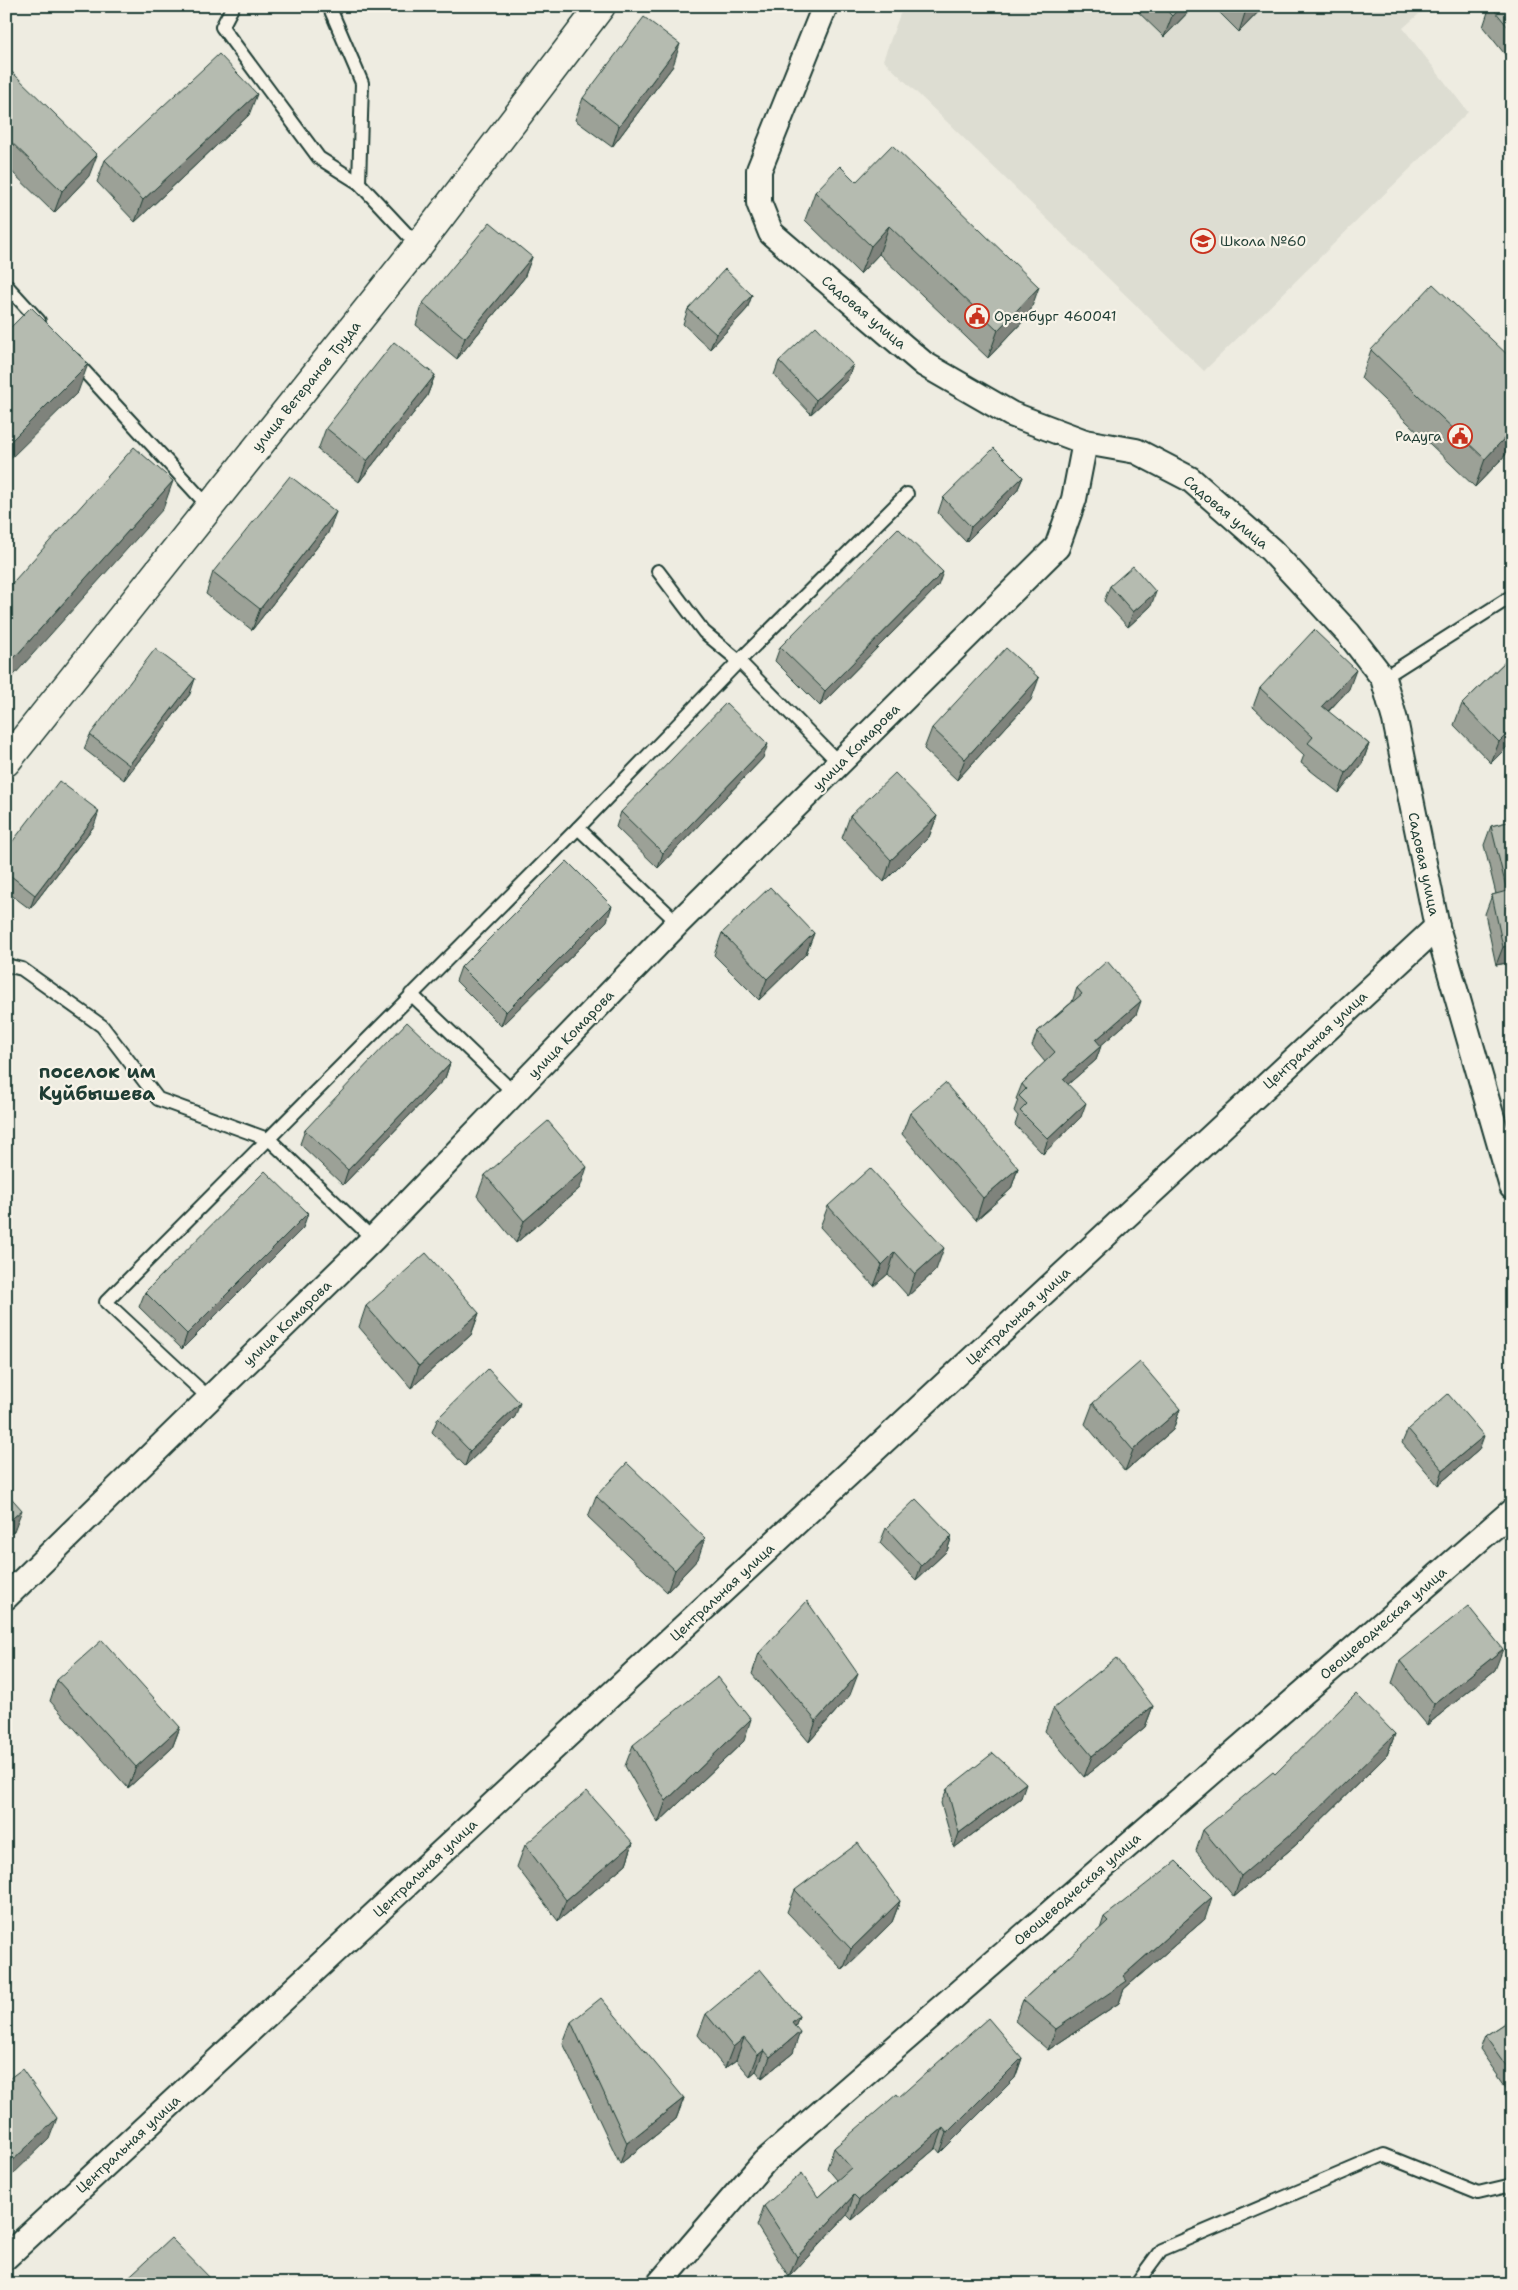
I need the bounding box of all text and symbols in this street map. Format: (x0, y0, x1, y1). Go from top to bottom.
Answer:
school or university icon: Школа №60 (1190, 228, 1216, 254)
place label: Школа №60 (1220, 232, 1306, 250)
street label: Садовая улица (818, 271, 910, 353)
public building icon: Оренбург 460041 (964, 303, 990, 329)
place label: Оренбург 460041 (994, 307, 1117, 325)
street label: улица Ветеранов Труда (248, 317, 365, 455)
public building icon: Радуга (1447, 423, 1473, 449)
place label: Радуга (1395, 427, 1442, 445)
street label: Садовая улица (1180, 471, 1272, 553)
street label: улица Комарова (809, 699, 904, 794)
street label: Садовая улица (1404, 811, 1444, 918)
street label: улица Комарова (524, 986, 618, 1082)
street label: Центральная улица (1259, 987, 1371, 1093)
district label: поселок им Куйбышева (39, 1059, 156, 1106)
street label: Центральная улица (962, 1263, 1074, 1369)
street label: улица Комарова (239, 1276, 335, 1370)
street label: Центральная улица (666, 1539, 778, 1645)
street label: Овощеводческая улица (1316, 1563, 1451, 1683)
street label: Центральная улица (369, 1815, 481, 1921)
street label: Овощеводческая улица (1010, 1829, 1145, 1949)
street label: Центральная улица (72, 2091, 184, 2197)

